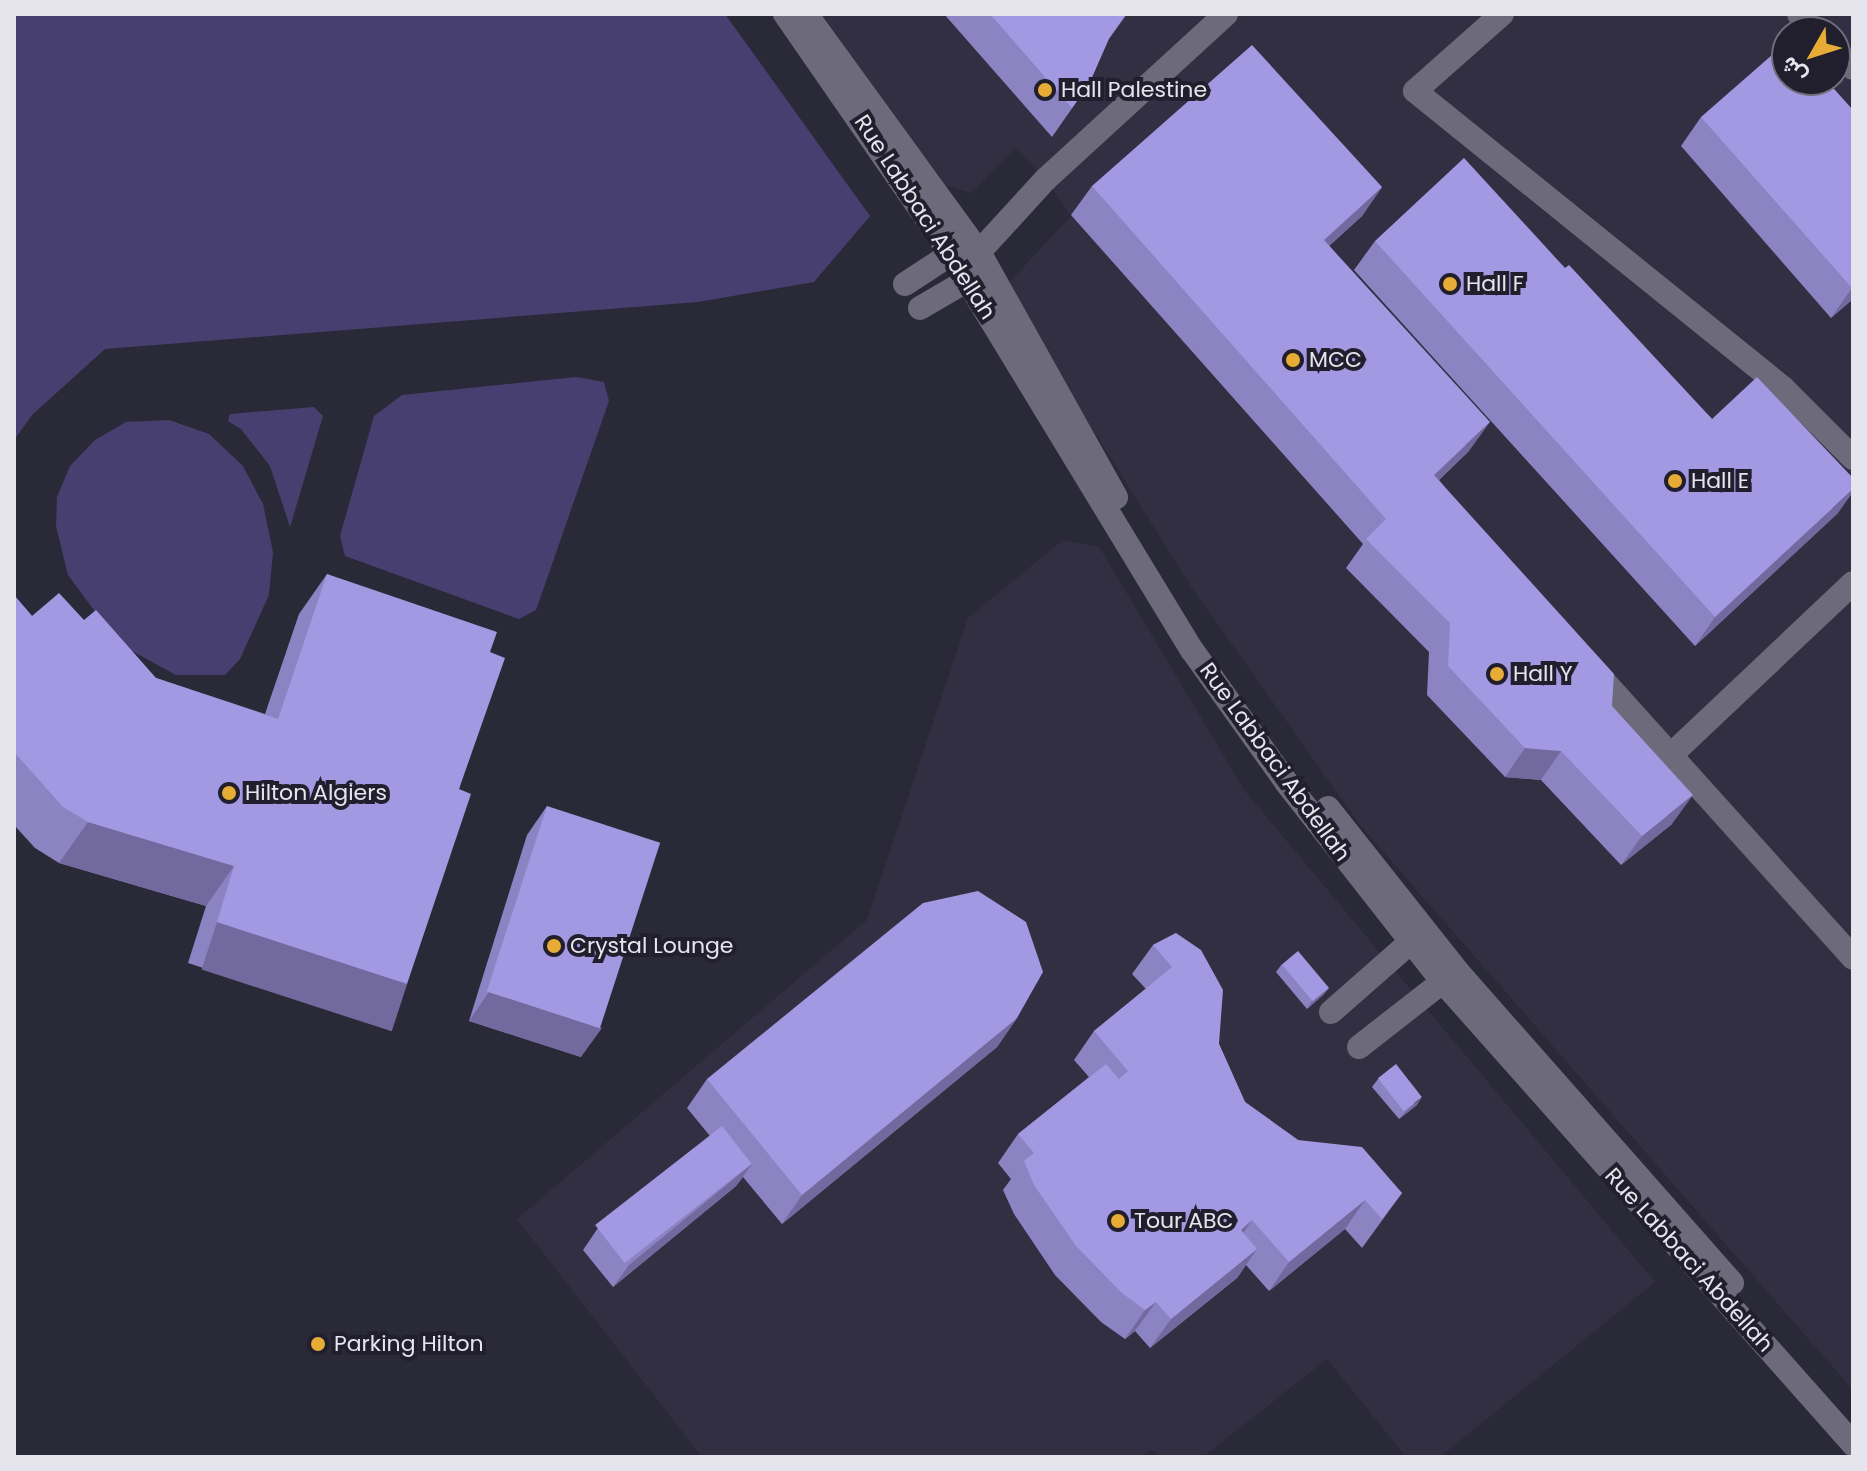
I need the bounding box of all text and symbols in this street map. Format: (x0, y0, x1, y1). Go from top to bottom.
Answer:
north arrow (1771, 16, 1851, 96)
text: ش (1773, 50, 1814, 90)
place label: Hall Palestine (1061, 77, 1207, 103)
marker: Hall Palestine (1036, 81, 1054, 99)
street label: Rue Labbaci Abdellah (849, 110, 1001, 324)
place label: Hall F (1466, 271, 1524, 297)
marker: Hall F (1441, 275, 1459, 293)
place label: MCC (1309, 347, 1362, 373)
marker: MCC (1284, 351, 1302, 369)
place label: Hall E (1691, 468, 1749, 494)
marker: Hall E (1666, 472, 1684, 490)
street label: Rue Labbaci Abdellah (1194, 658, 1356, 866)
place label: Hall Y (1513, 661, 1573, 687)
marker: Hall Y (1488, 665, 1506, 683)
place label: Hilton Algiers (245, 780, 387, 806)
marker: Hilton Algiers (220, 784, 238, 802)
place label: Crystal Lounge (570, 933, 733, 959)
marker: Crystal Lounge (545, 937, 563, 955)
street label: Rue Labbaci Abdellah (1599, 1163, 1779, 1357)
place label: Tour ABC (1134, 1208, 1233, 1234)
marker: Tour ABC (1109, 1212, 1127, 1230)
place label: Parking Hilton (334, 1331, 484, 1357)
marker: Parking Hilton (309, 1335, 327, 1353)

